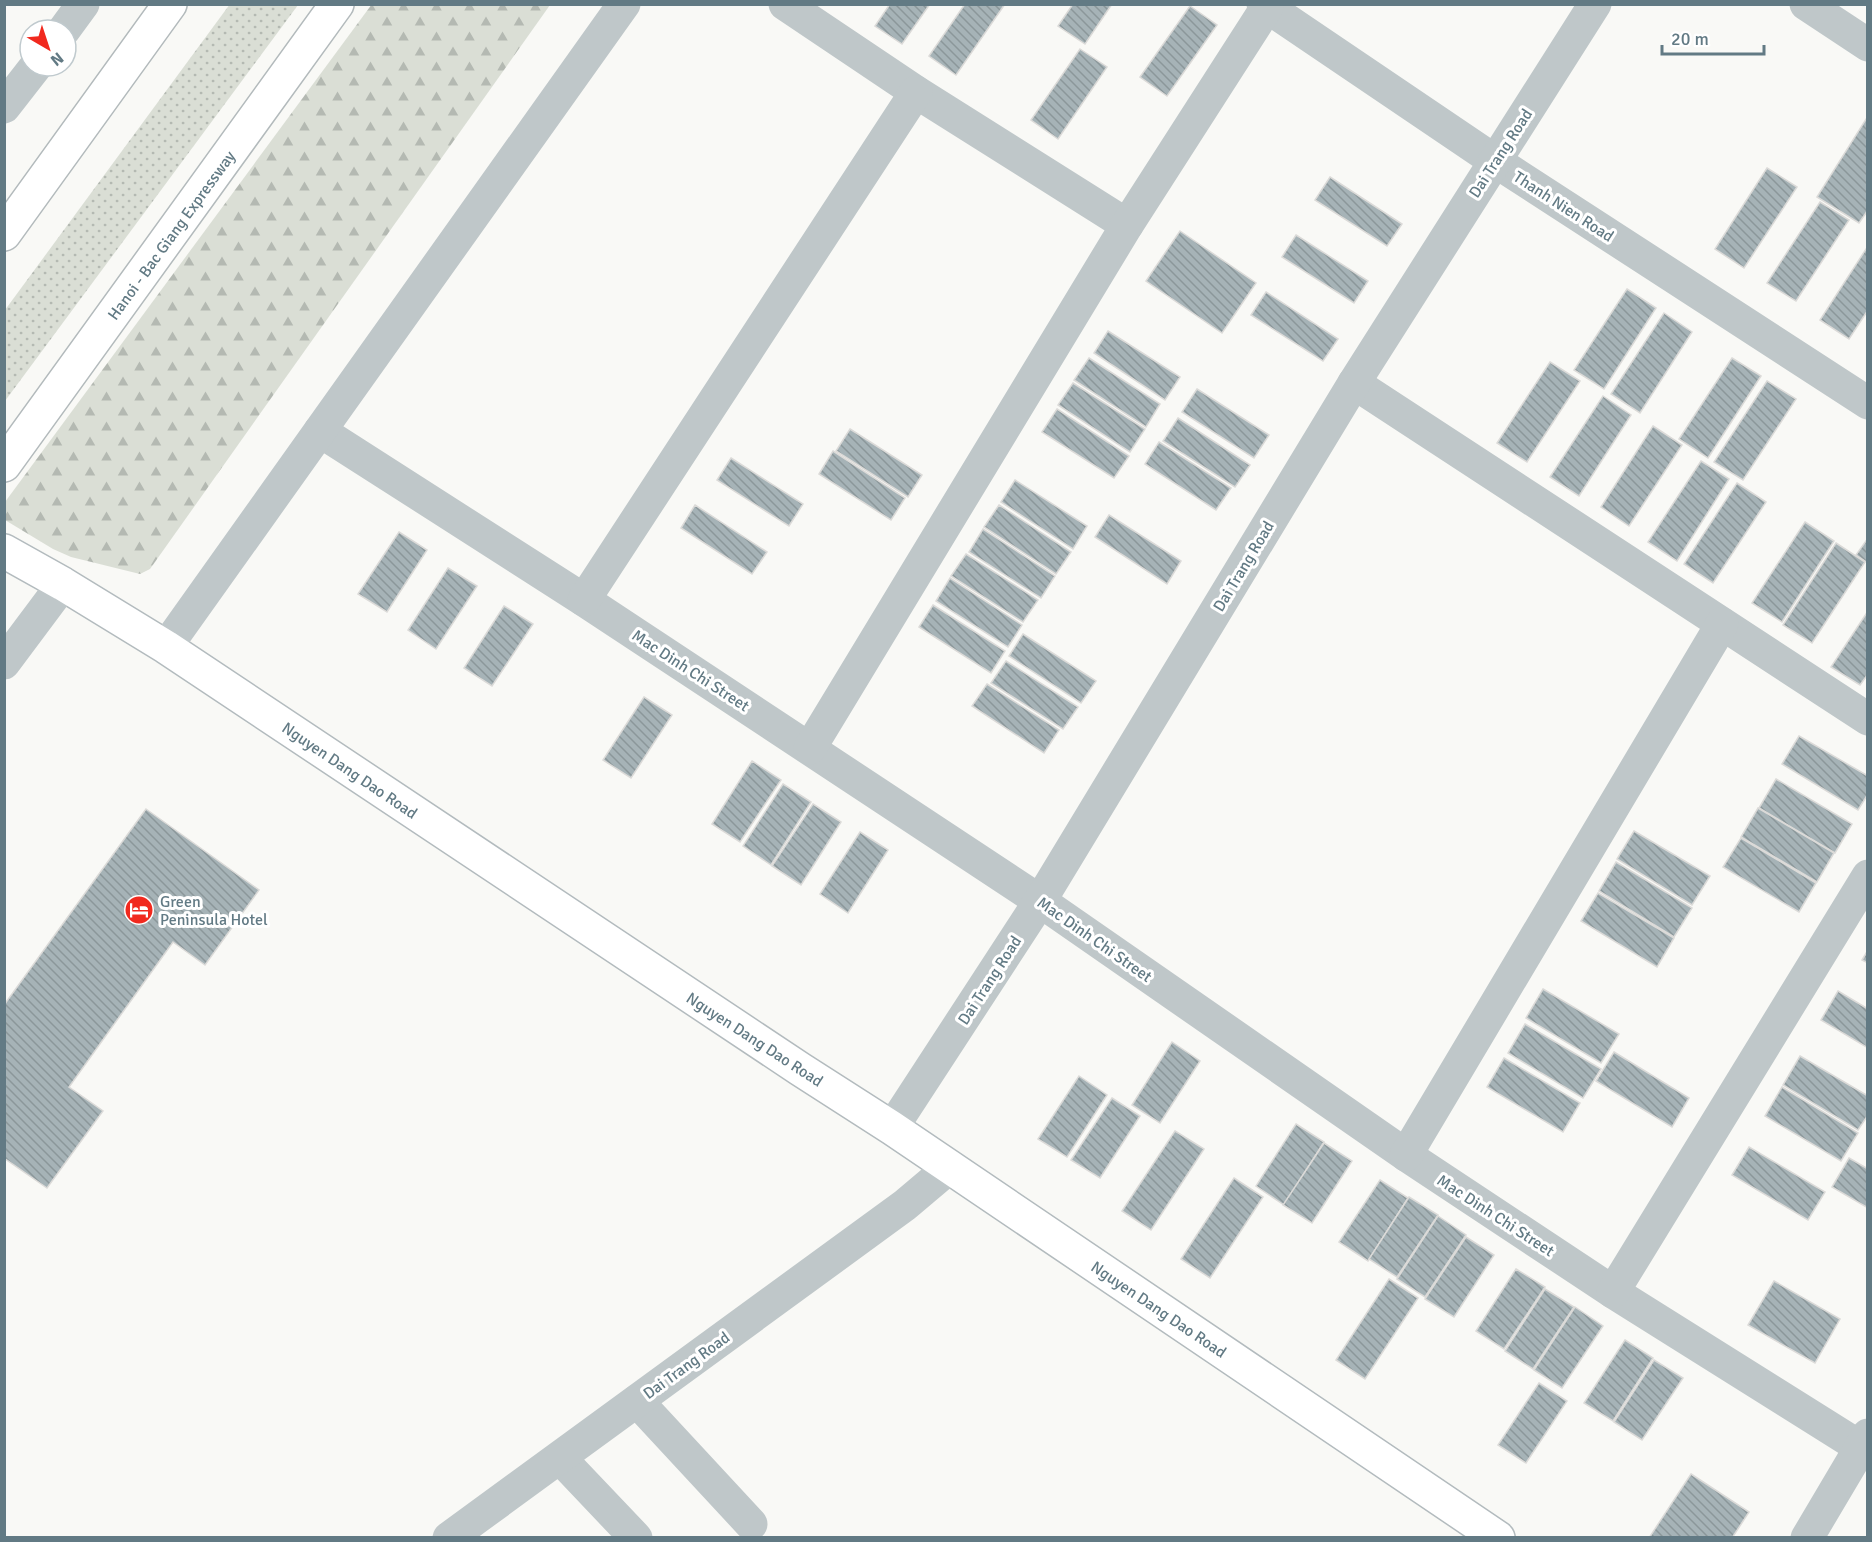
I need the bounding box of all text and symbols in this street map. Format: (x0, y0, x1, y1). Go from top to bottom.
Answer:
north arrow (18, 18, 78, 78)
scale bar (1662, 18, 1764, 56)
text: 20 m (1671, 28, 1709, 50)
text: N (46, 48, 67, 70)
street label: Dai Trang Road (1465, 105, 1537, 202)
street label: Hanoi - Bac Giang Expressway (104, 147, 240, 324)
street label: Thanh Nien Road (1510, 167, 1617, 247)
street label: Dai Trang Road (1209, 518, 1279, 615)
street label: Mac Dinh Chi Street (628, 626, 753, 716)
street label: Nguyen Dang Dao Road (278, 718, 421, 824)
place label: Green Peninsula Hotel (160, 892, 268, 930)
street label: Mac Dinh Chi Street (1033, 893, 1156, 987)
hotel icon: Green Peninsula Hotel (123, 894, 155, 926)
street label: Dai Trang Road (954, 932, 1026, 1029)
street label: Nguyen Dang Dao Road (682, 988, 827, 1092)
street label: Mac Dinh Chi Street (1433, 1171, 1558, 1261)
street label: Nguyen Dang Dao Road (1087, 1257, 1230, 1363)
street label: Dai Trang Road (639, 1328, 734, 1404)

